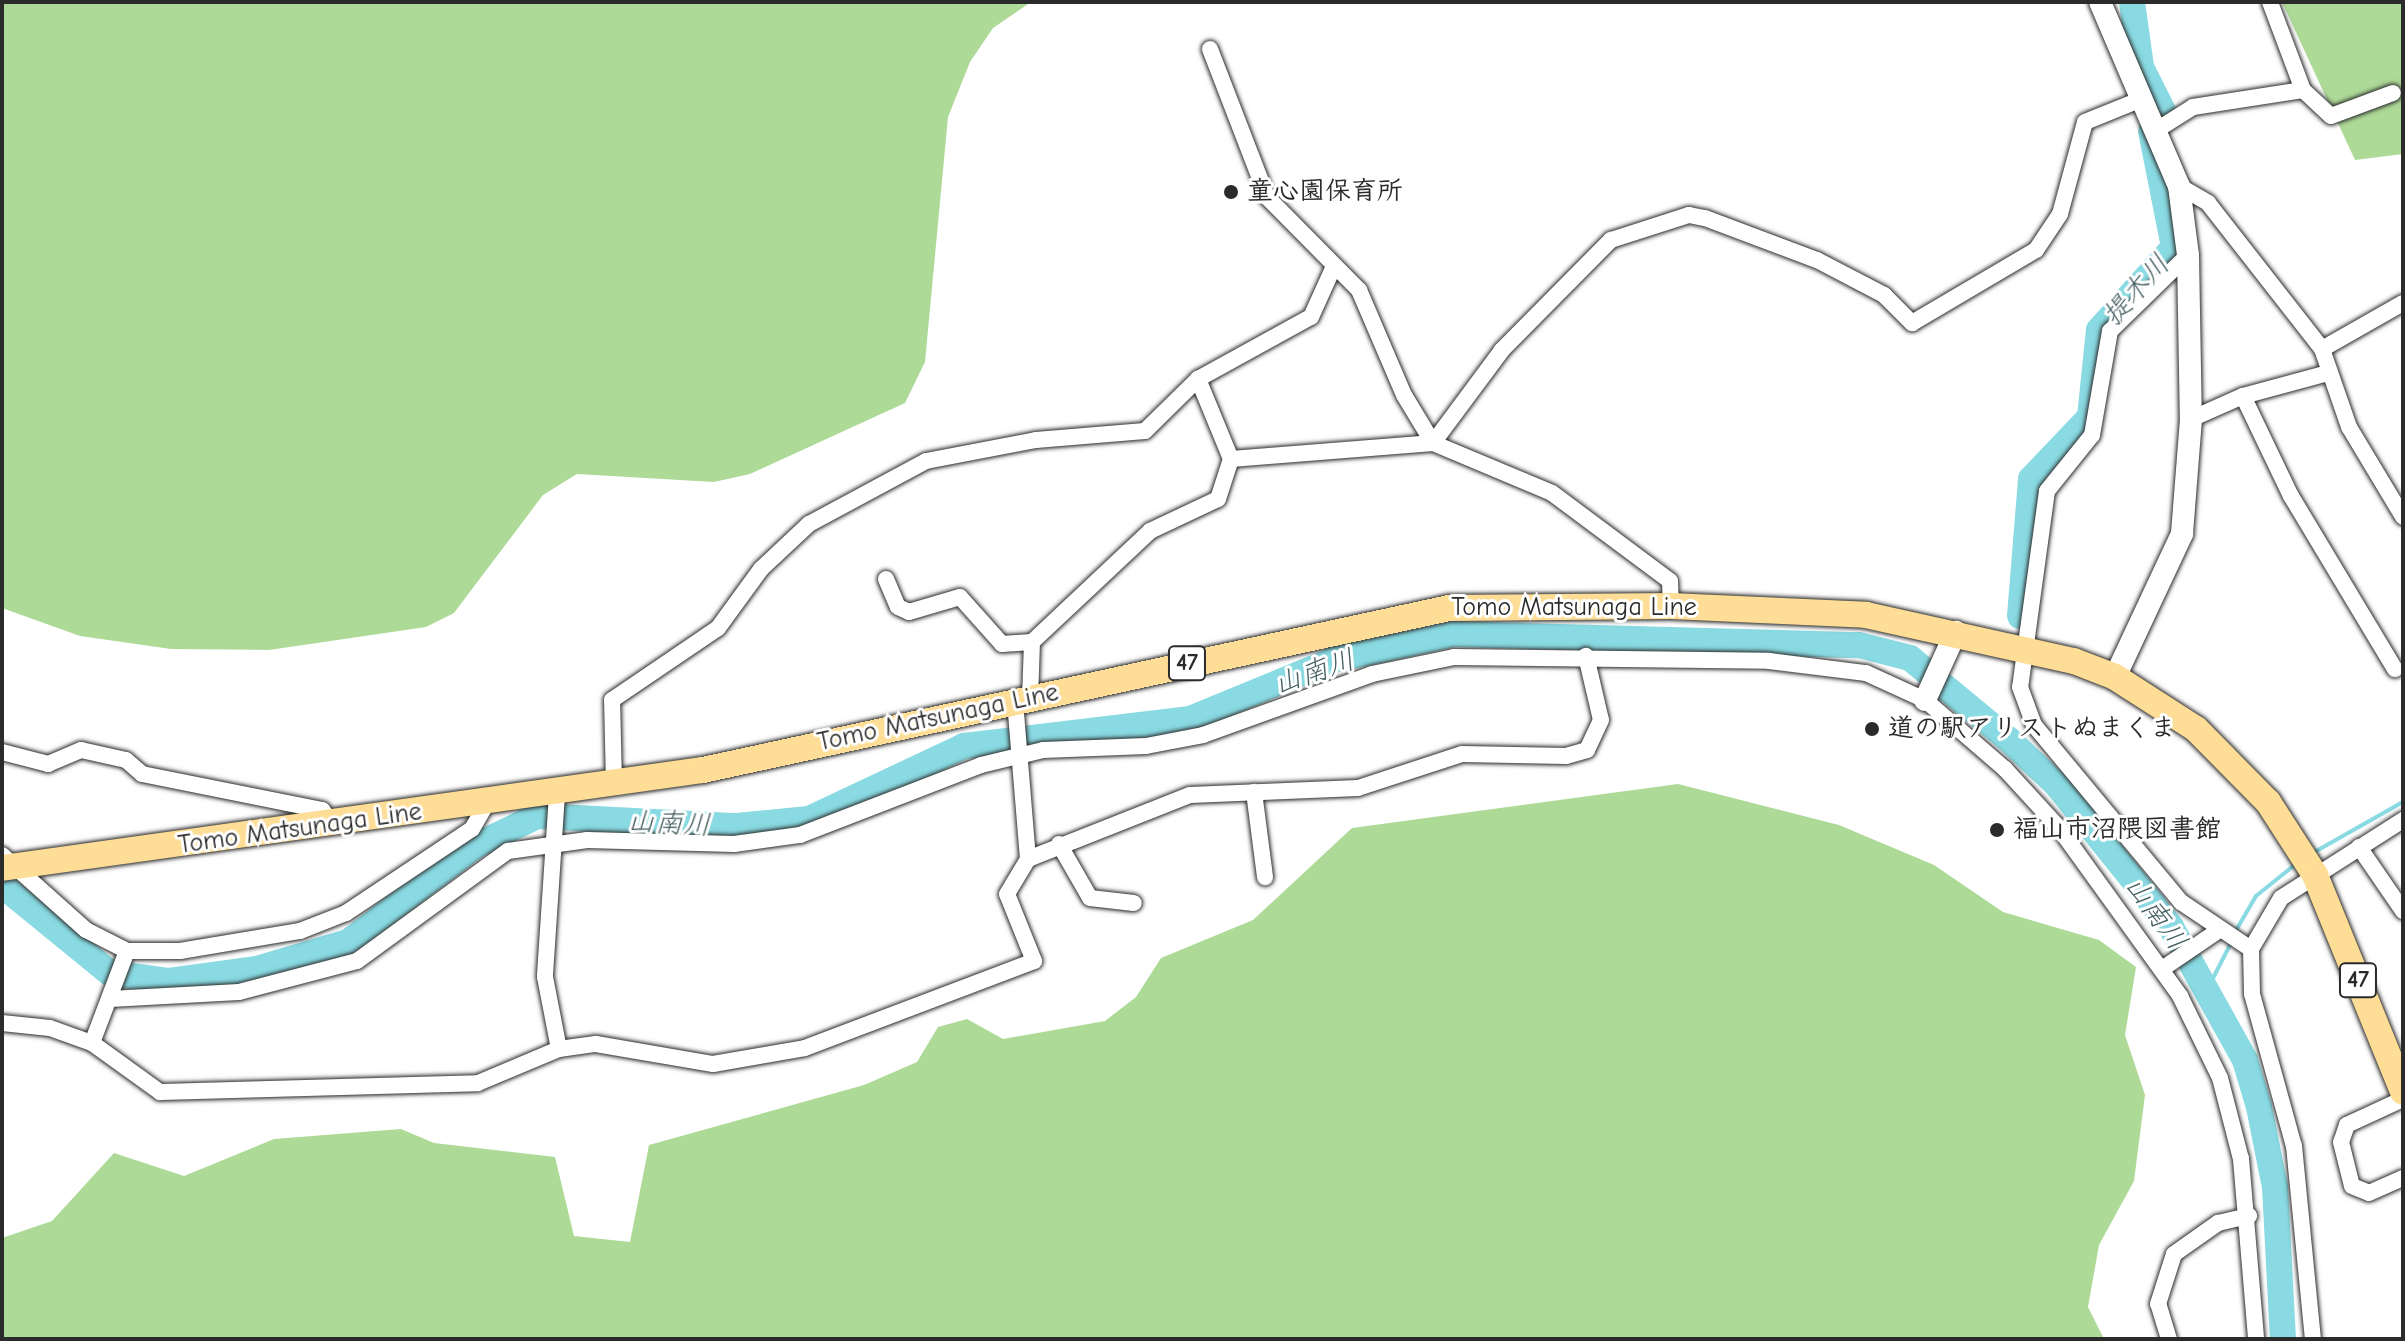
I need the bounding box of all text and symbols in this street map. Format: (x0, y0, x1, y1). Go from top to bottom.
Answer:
place label: 童心園保育所 (1247, 176, 1403, 208)
marker: 童心園保育所 (1222, 183, 1240, 201)
water label: 提木川 (2095, 248, 2177, 332)
street label: Tomo Matsunaga Line (1451, 592, 1697, 624)
water label: 山南川 (1269, 642, 1359, 702)
road number: 47 (1167, 643, 1207, 683)
street label: Tomo Matsunaga Line (815, 677, 1061, 759)
place label: 道の駅アリストぬまくま (1888, 713, 2174, 745)
marker: 道の駅アリストぬまくま (1863, 720, 1881, 738)
street label: Tomo Matsunaga Line (176, 796, 424, 862)
water label: 山南川 (626, 804, 712, 842)
place label: 福山市沼隈図書館 (2013, 814, 2221, 846)
marker: 福山市沼隈図書館 (1988, 821, 2006, 839)
water label: 山南川 (2118, 869, 2194, 957)
road number: 47 (2338, 960, 2378, 1000)

